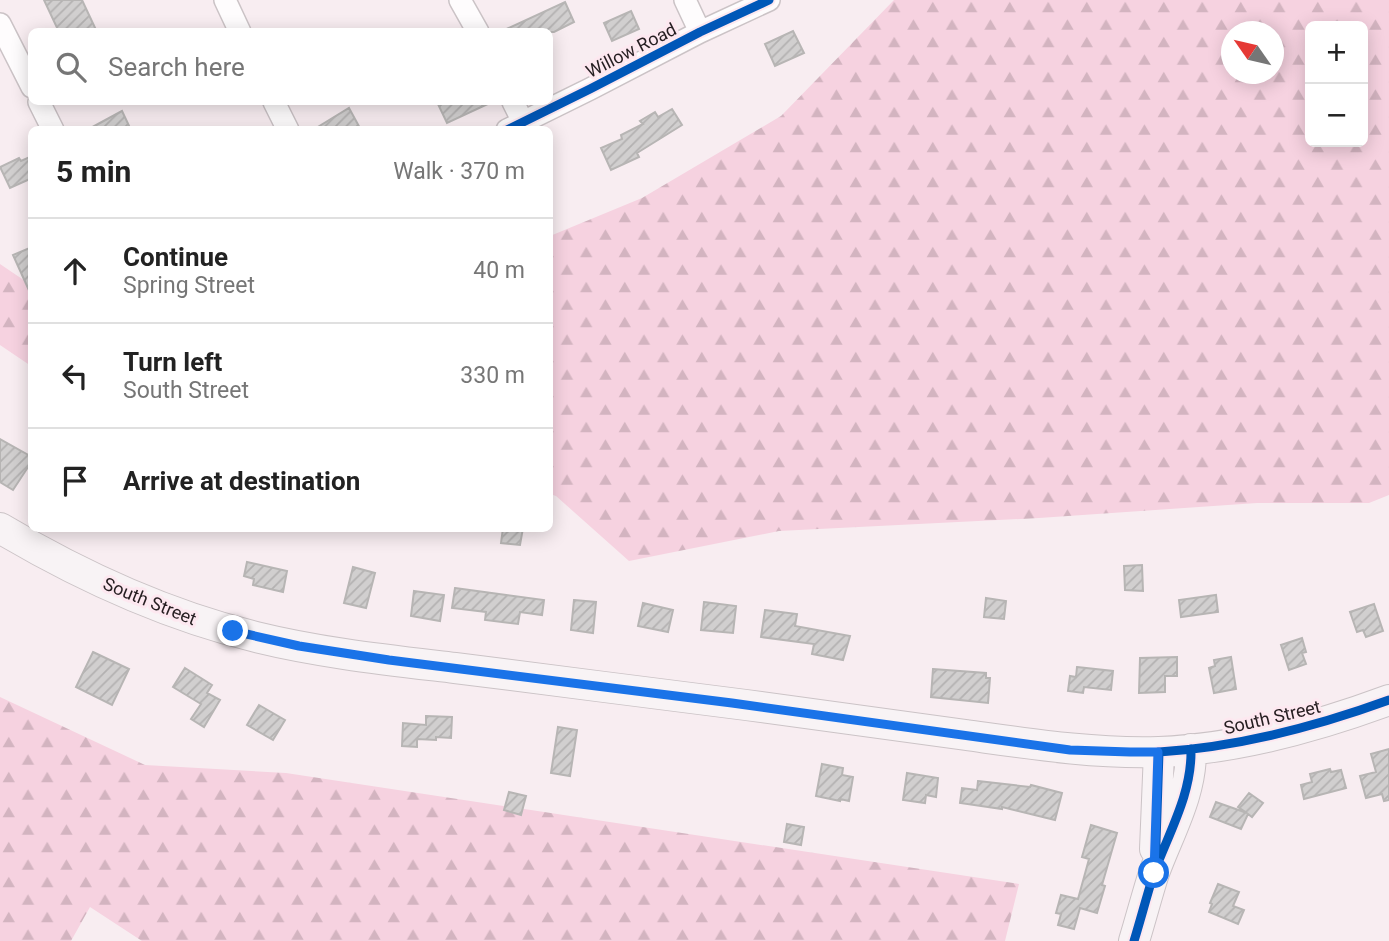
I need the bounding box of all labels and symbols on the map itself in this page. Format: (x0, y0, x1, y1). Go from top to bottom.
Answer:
street label: Willow Road (582, 18, 680, 82)
north arrow (1221, 21, 1284, 84)
street label: South Street (100, 573, 200, 629)
route end (217, 615, 248, 646)
street label: South Street (1222, 696, 1323, 738)
route start (1138, 857, 1169, 888)

